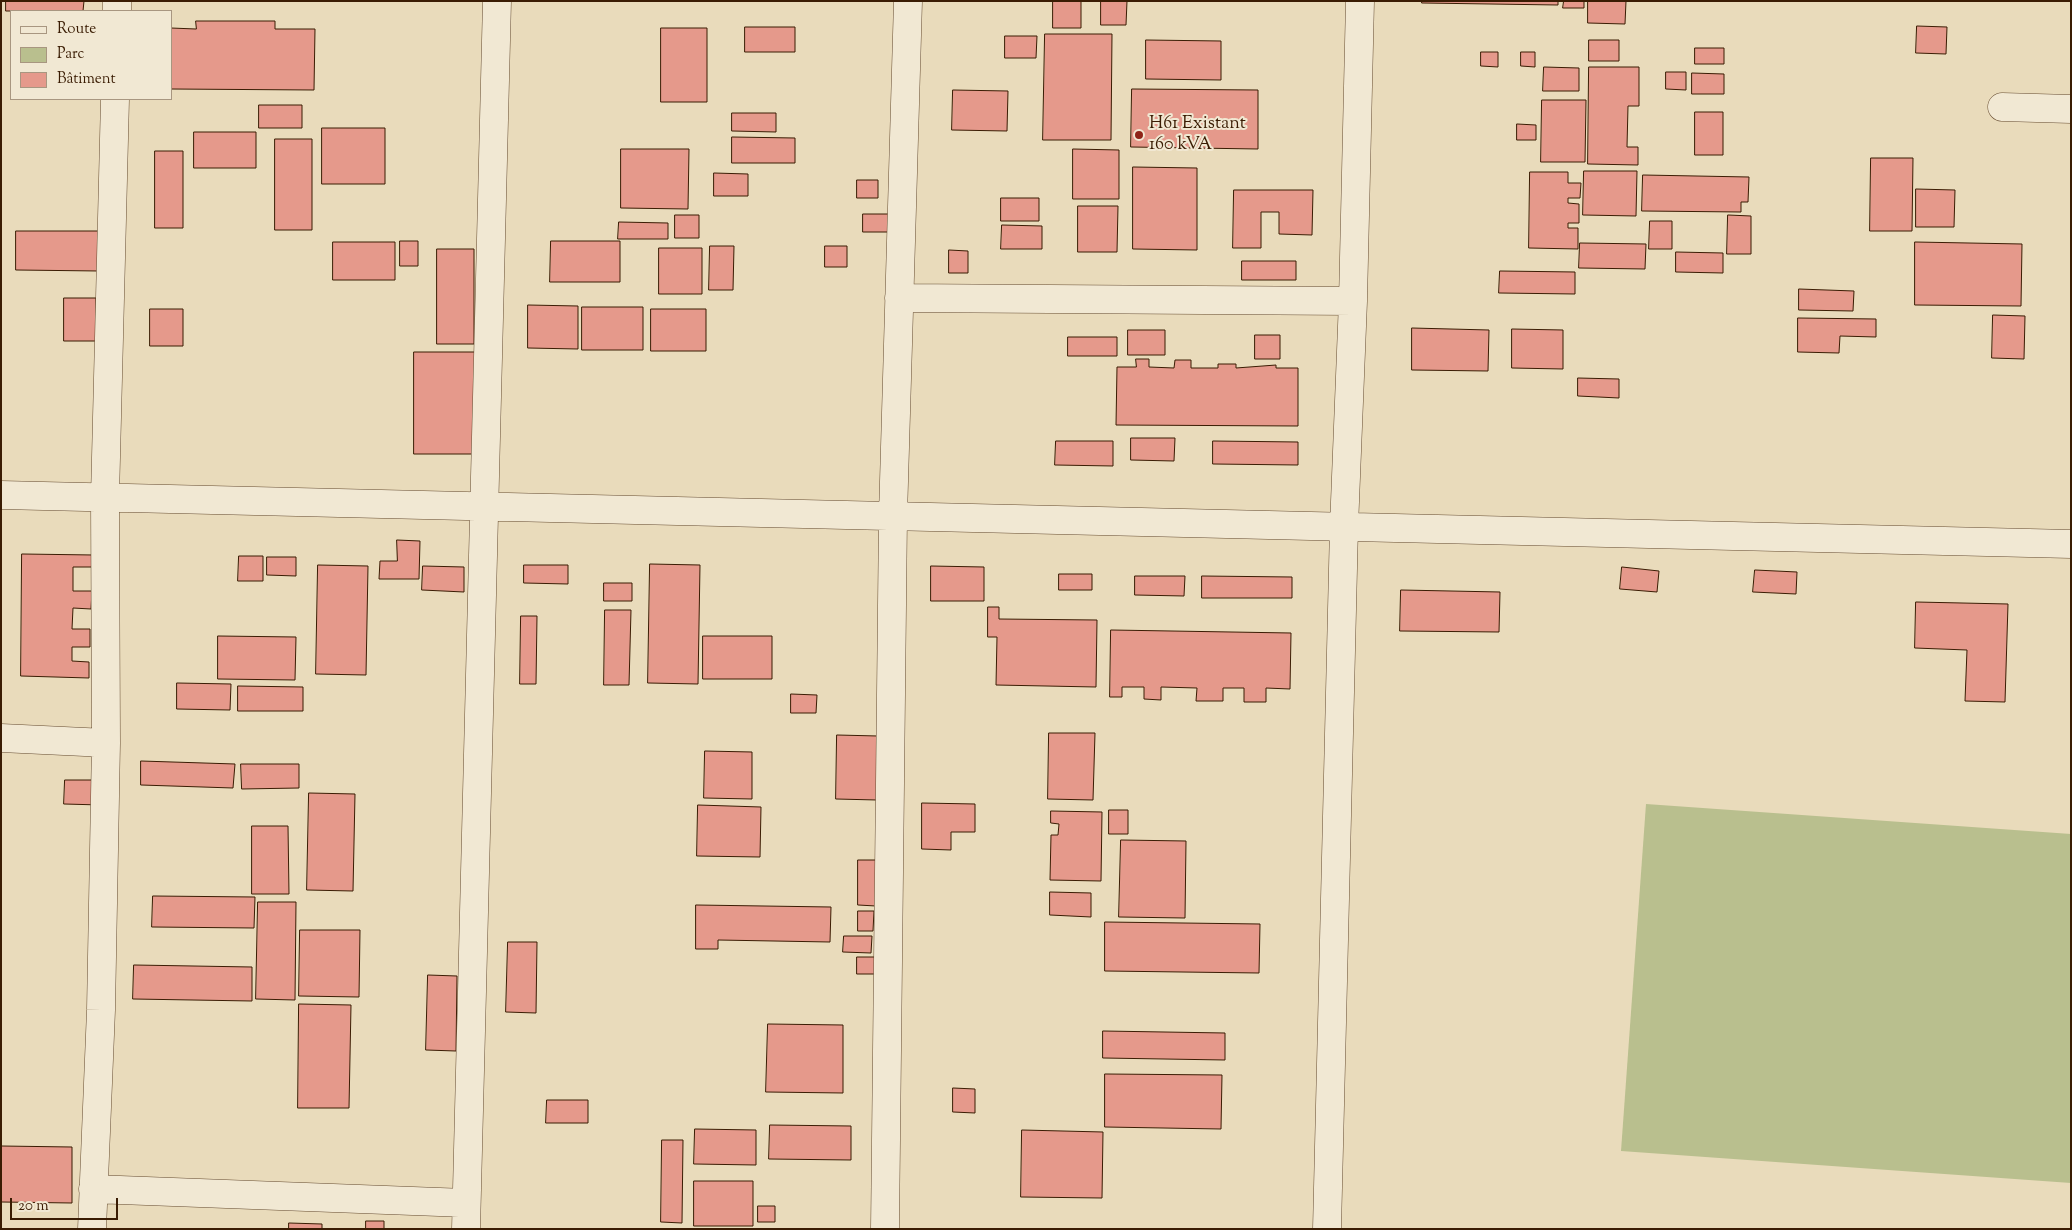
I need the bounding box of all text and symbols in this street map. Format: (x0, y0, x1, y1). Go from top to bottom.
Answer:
legend (10, 10, 172, 100)
text: Route (57, 19, 96, 40)
text: Parc (57, 44, 84, 65)
text: Bâtiment (57, 69, 116, 90)
place label: H61 Existant 160 kVA (1149, 114, 1246, 156)
marker: H61 Existant 160 kVA (1133, 129, 1145, 141)
scale bar (12, 1188, 120, 1220)
text: 20 m (18, 1196, 49, 1217)

